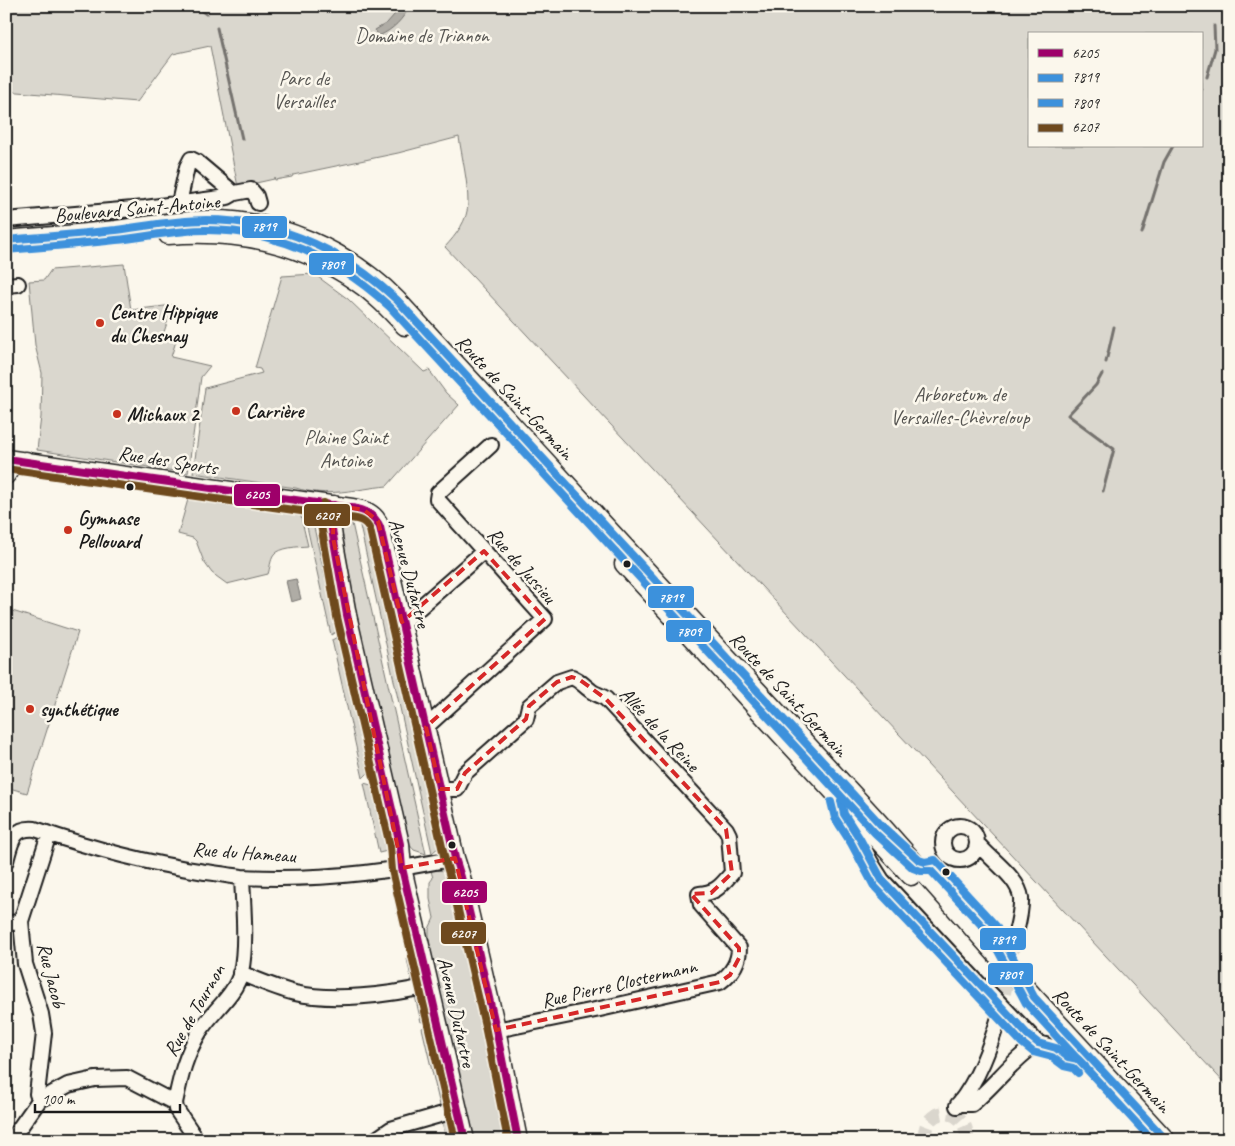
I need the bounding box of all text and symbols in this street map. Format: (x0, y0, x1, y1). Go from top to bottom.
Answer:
park label: Domaine de Trianon (355, 23, 490, 48)
legend (1028, 32, 1202, 148)
text: 6205 (1072, 44, 1100, 63)
park label: Parc de Versailles (273, 66, 337, 114)
text: 7819 (1072, 68, 1100, 87)
text: 7809 (1072, 94, 1100, 113)
text: 6207 (1072, 118, 1100, 137)
street label: Boulevard Saint-Antoine (54, 189, 222, 228)
line badge: 7819 (241, 215, 288, 239)
text: 7819 (252, 218, 278, 235)
line badge: 7809 (308, 252, 355, 276)
text: 7809 (320, 256, 346, 273)
place label: Centre Hippique du Chesnay (110, 300, 218, 349)
marker: Centre Hippique du Chesnay (94, 317, 106, 329)
street label: Route de Saint-Germain (450, 329, 580, 466)
park label: Arboretum de Versailles-Chèvreloup (890, 382, 1031, 430)
place label: Carrière (246, 399, 305, 424)
place label: Michaux 2 (127, 402, 201, 427)
marker: Carrière (230, 405, 242, 417)
marker: Michaux 2 (111, 408, 123, 420)
park label: Plaine Saint Antoine (304, 425, 390, 473)
street label: Rue des Sports (117, 440, 221, 481)
unlabelled marker (125, 482, 135, 492)
line badge: 6205 (233, 483, 281, 507)
text: 6205 (244, 486, 272, 503)
line badge: 6207 (303, 503, 351, 527)
place label: Gymnase Pellouard (78, 506, 144, 554)
text: 6207 (314, 507, 341, 524)
street label: Avenue Dutartre (383, 516, 436, 632)
street label: Rue de Jussieu (482, 522, 562, 610)
marker: Gymnase Pellouard (62, 524, 74, 536)
unlabelled marker (622, 559, 632, 569)
line badge: 7819 (647, 585, 695, 609)
text: 7819 (659, 589, 685, 606)
line badge: 7809 (665, 619, 712, 643)
text: 7809 (677, 623, 703, 640)
street label: Route de Saint-Germain (724, 626, 854, 763)
street label: Allée de la Reine (614, 682, 706, 778)
place label: synthétique (40, 697, 119, 723)
marker: synthétique (24, 703, 36, 715)
street label: Rue du Hameau (192, 836, 298, 869)
unlabelled marker (447, 840, 457, 850)
unlabelled marker (941, 867, 951, 877)
line badge: 6205 (441, 880, 488, 904)
text: 6205 (452, 884, 480, 901)
line badge: 6207 (440, 921, 487, 945)
text: 6207 (450, 925, 477, 942)
line badge: 7819 (979, 927, 1027, 951)
text: 7819 (991, 931, 1017, 948)
street label: Rue Jacob (31, 940, 72, 1011)
street label: Rue Pierre Clostermann (539, 953, 700, 1013)
street label: Avenue Dutartre (432, 955, 482, 1071)
street label: Rue de Tournon (158, 959, 231, 1061)
line badge: 7809 (987, 962, 1034, 986)
text: 7809 (998, 966, 1024, 983)
street label: Route de Saint-Germain (1047, 982, 1177, 1119)
scale bar (35, 1081, 180, 1113)
text: 100 m (42, 1090, 76, 1109)

